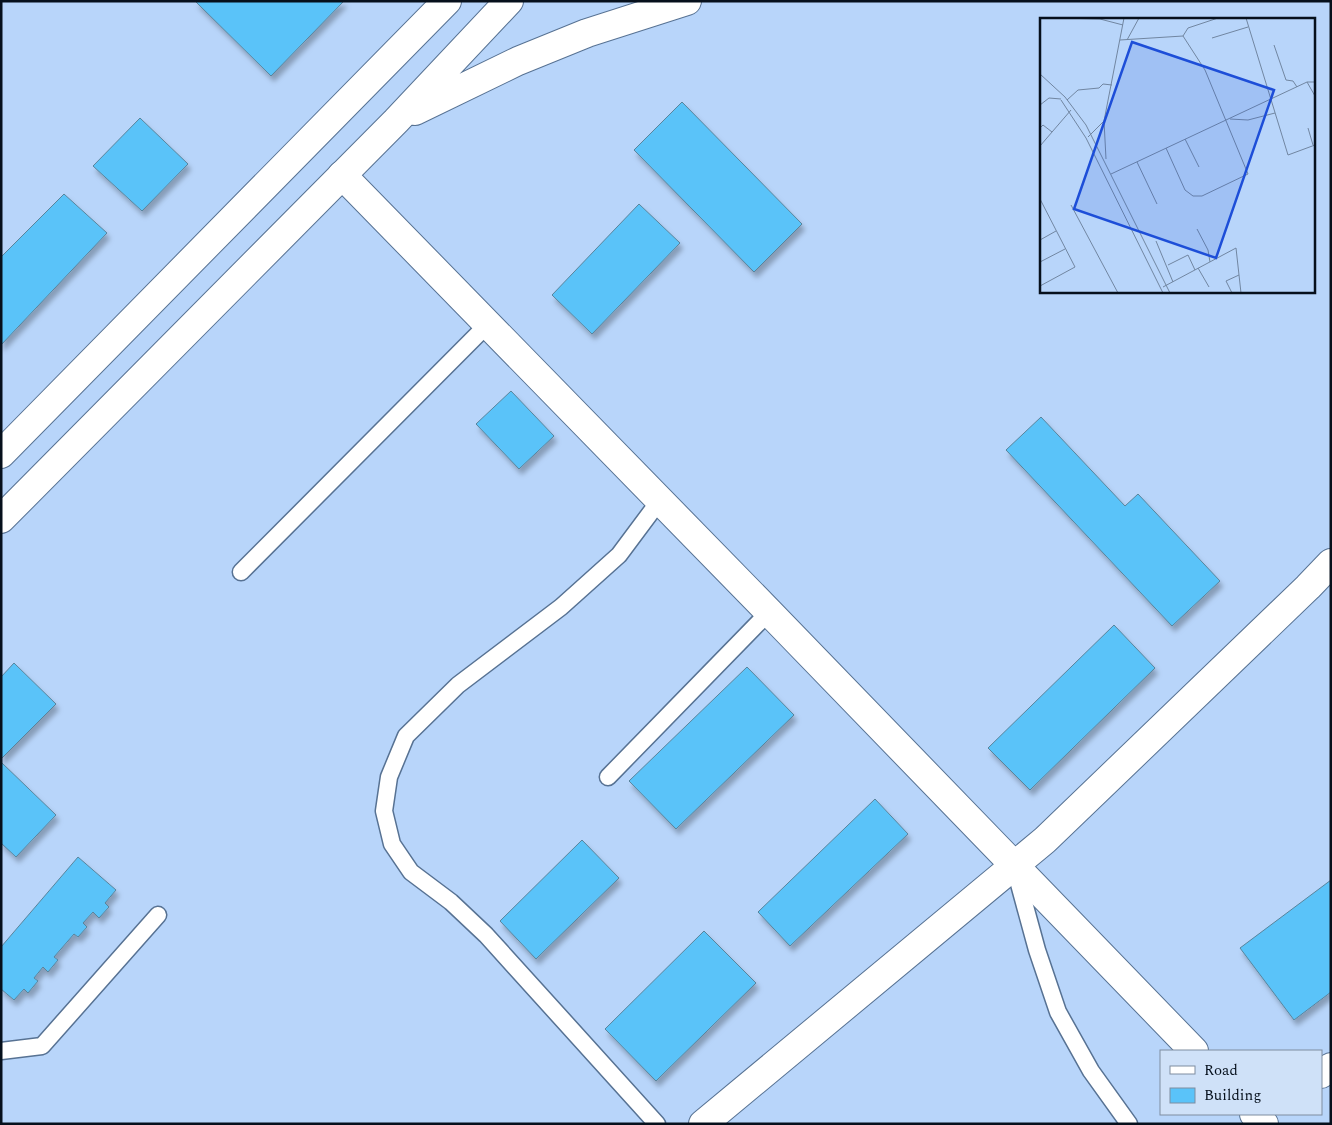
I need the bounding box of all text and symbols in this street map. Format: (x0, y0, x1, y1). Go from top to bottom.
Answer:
inset map (1040, 18, 1314, 292)
legend (1160, 1050, 1322, 1115)
text: Road (1204, 1059, 1238, 1082)
text: Building (1204, 1084, 1261, 1107)

